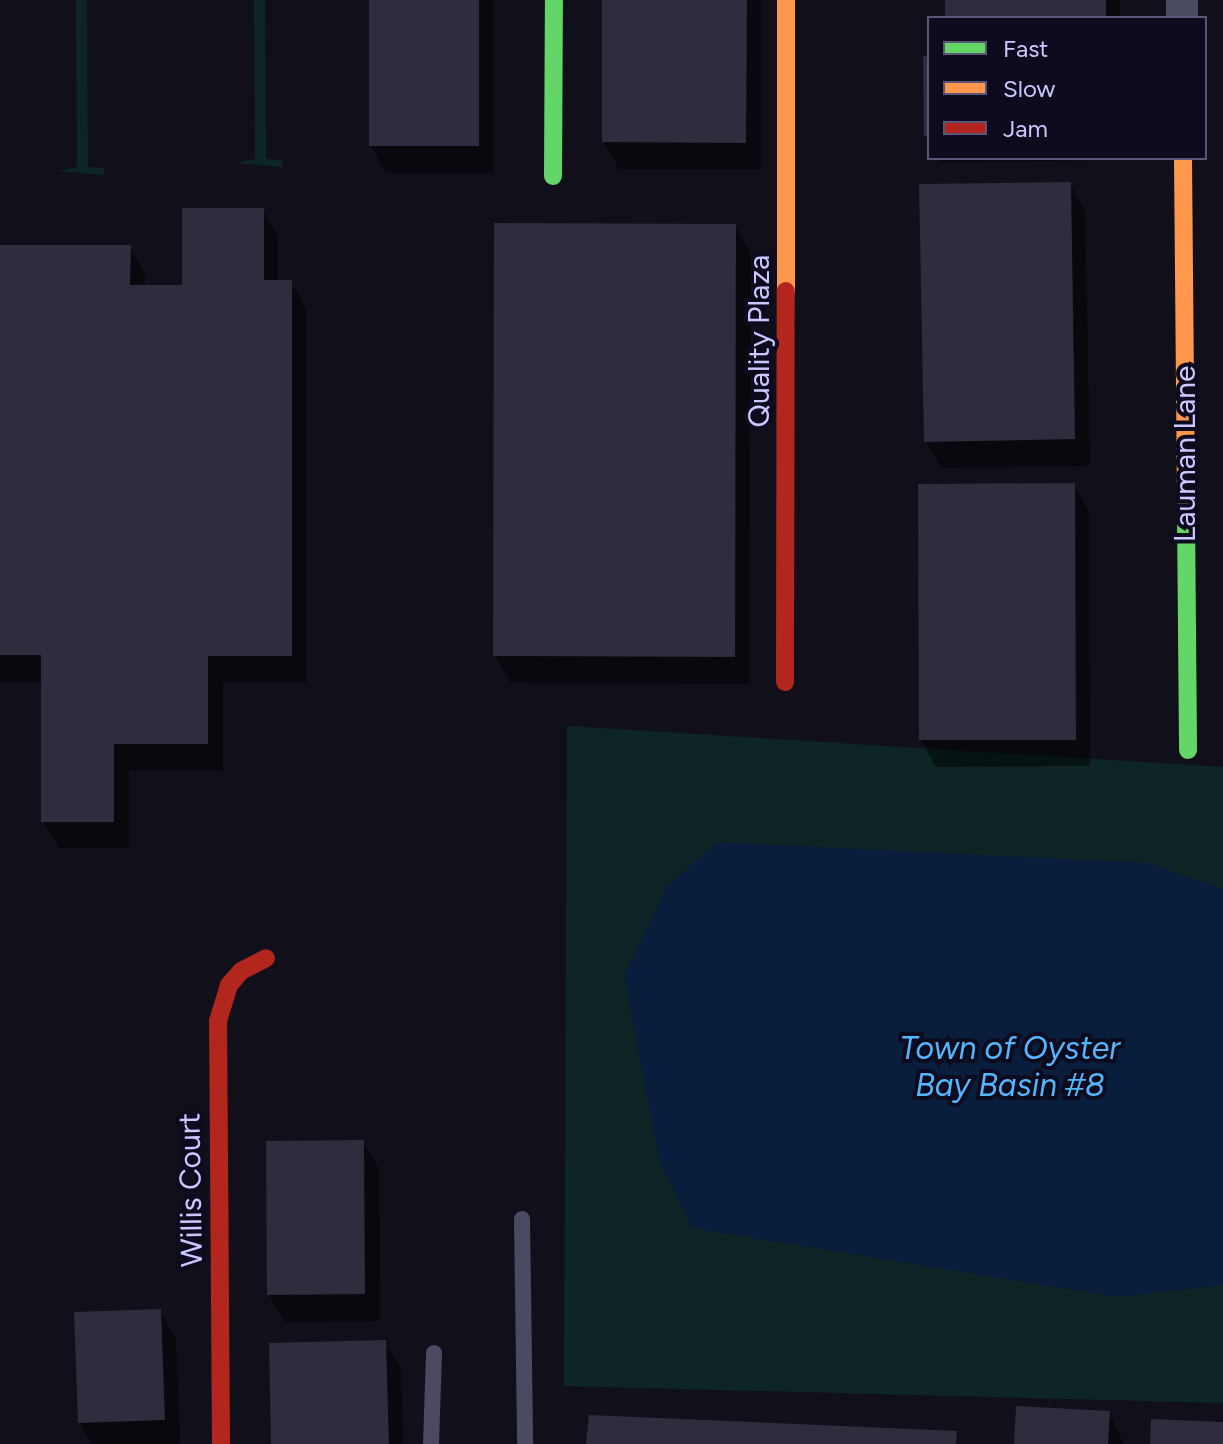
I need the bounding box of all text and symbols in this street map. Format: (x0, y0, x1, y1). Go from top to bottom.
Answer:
legend (927, 16, 1207, 160)
text: Fast (1003, 34, 1048, 63)
text: Slow (1003, 74, 1055, 103)
text: Jam (1003, 114, 1048, 143)
street label: Quality Plaza (741, 255, 777, 427)
street label: Lauman Lane (1167, 366, 1203, 542)
water label: Town of Oyster Bay Basin #8 (900, 1030, 1120, 1105)
street label: Willis Court (172, 1112, 210, 1268)

